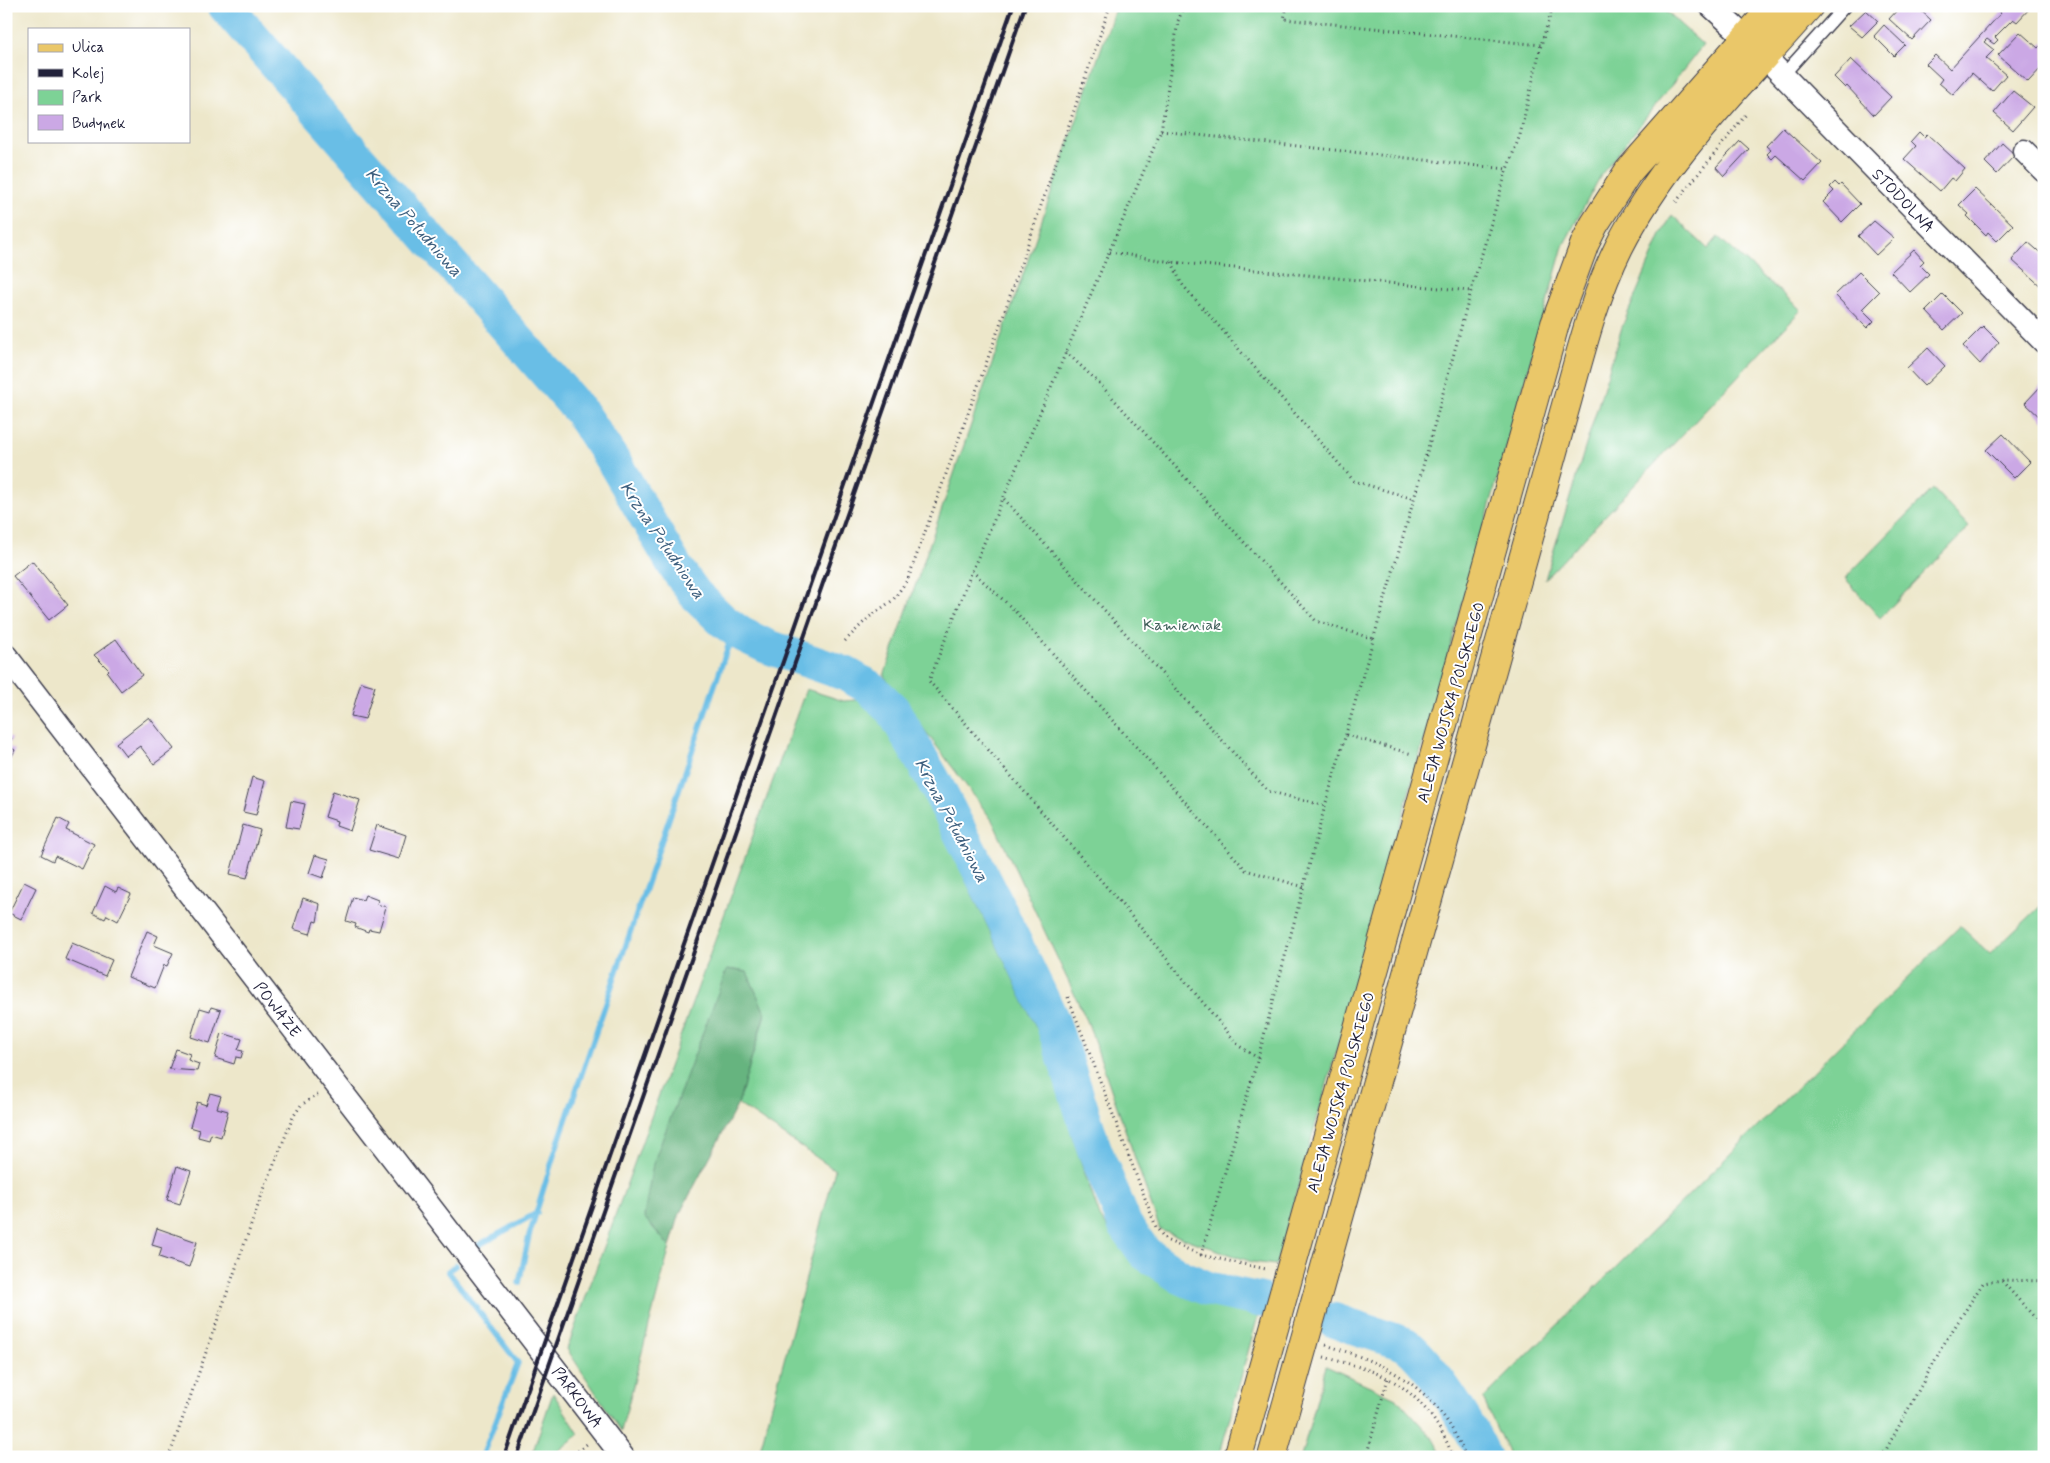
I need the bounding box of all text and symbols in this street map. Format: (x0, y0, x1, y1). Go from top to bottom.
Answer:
legend (28, 28, 190, 142)
text: Ulica (72, 38, 105, 58)
text: Kolej (72, 64, 104, 84)
text: Park (72, 88, 102, 108)
text: Budynek (72, 114, 126, 134)
water label: Krzna Południowa (359, 163, 467, 282)
street label: STODOLNA (1867, 164, 1939, 238)
water label: Krzna Południowa (614, 477, 711, 604)
street label: ALEJA WOJSKA POLSKIEGO (1413, 600, 1490, 805)
park label: Kamieniak (1143, 615, 1221, 636)
water label: Krzna Południowa (908, 754, 994, 887)
street label: POWAŻE (248, 978, 305, 1042)
street label: ALEJA WOJSKA POLSKIEGO (1303, 990, 1380, 1195)
street label: PARKOWA (547, 1363, 607, 1433)

